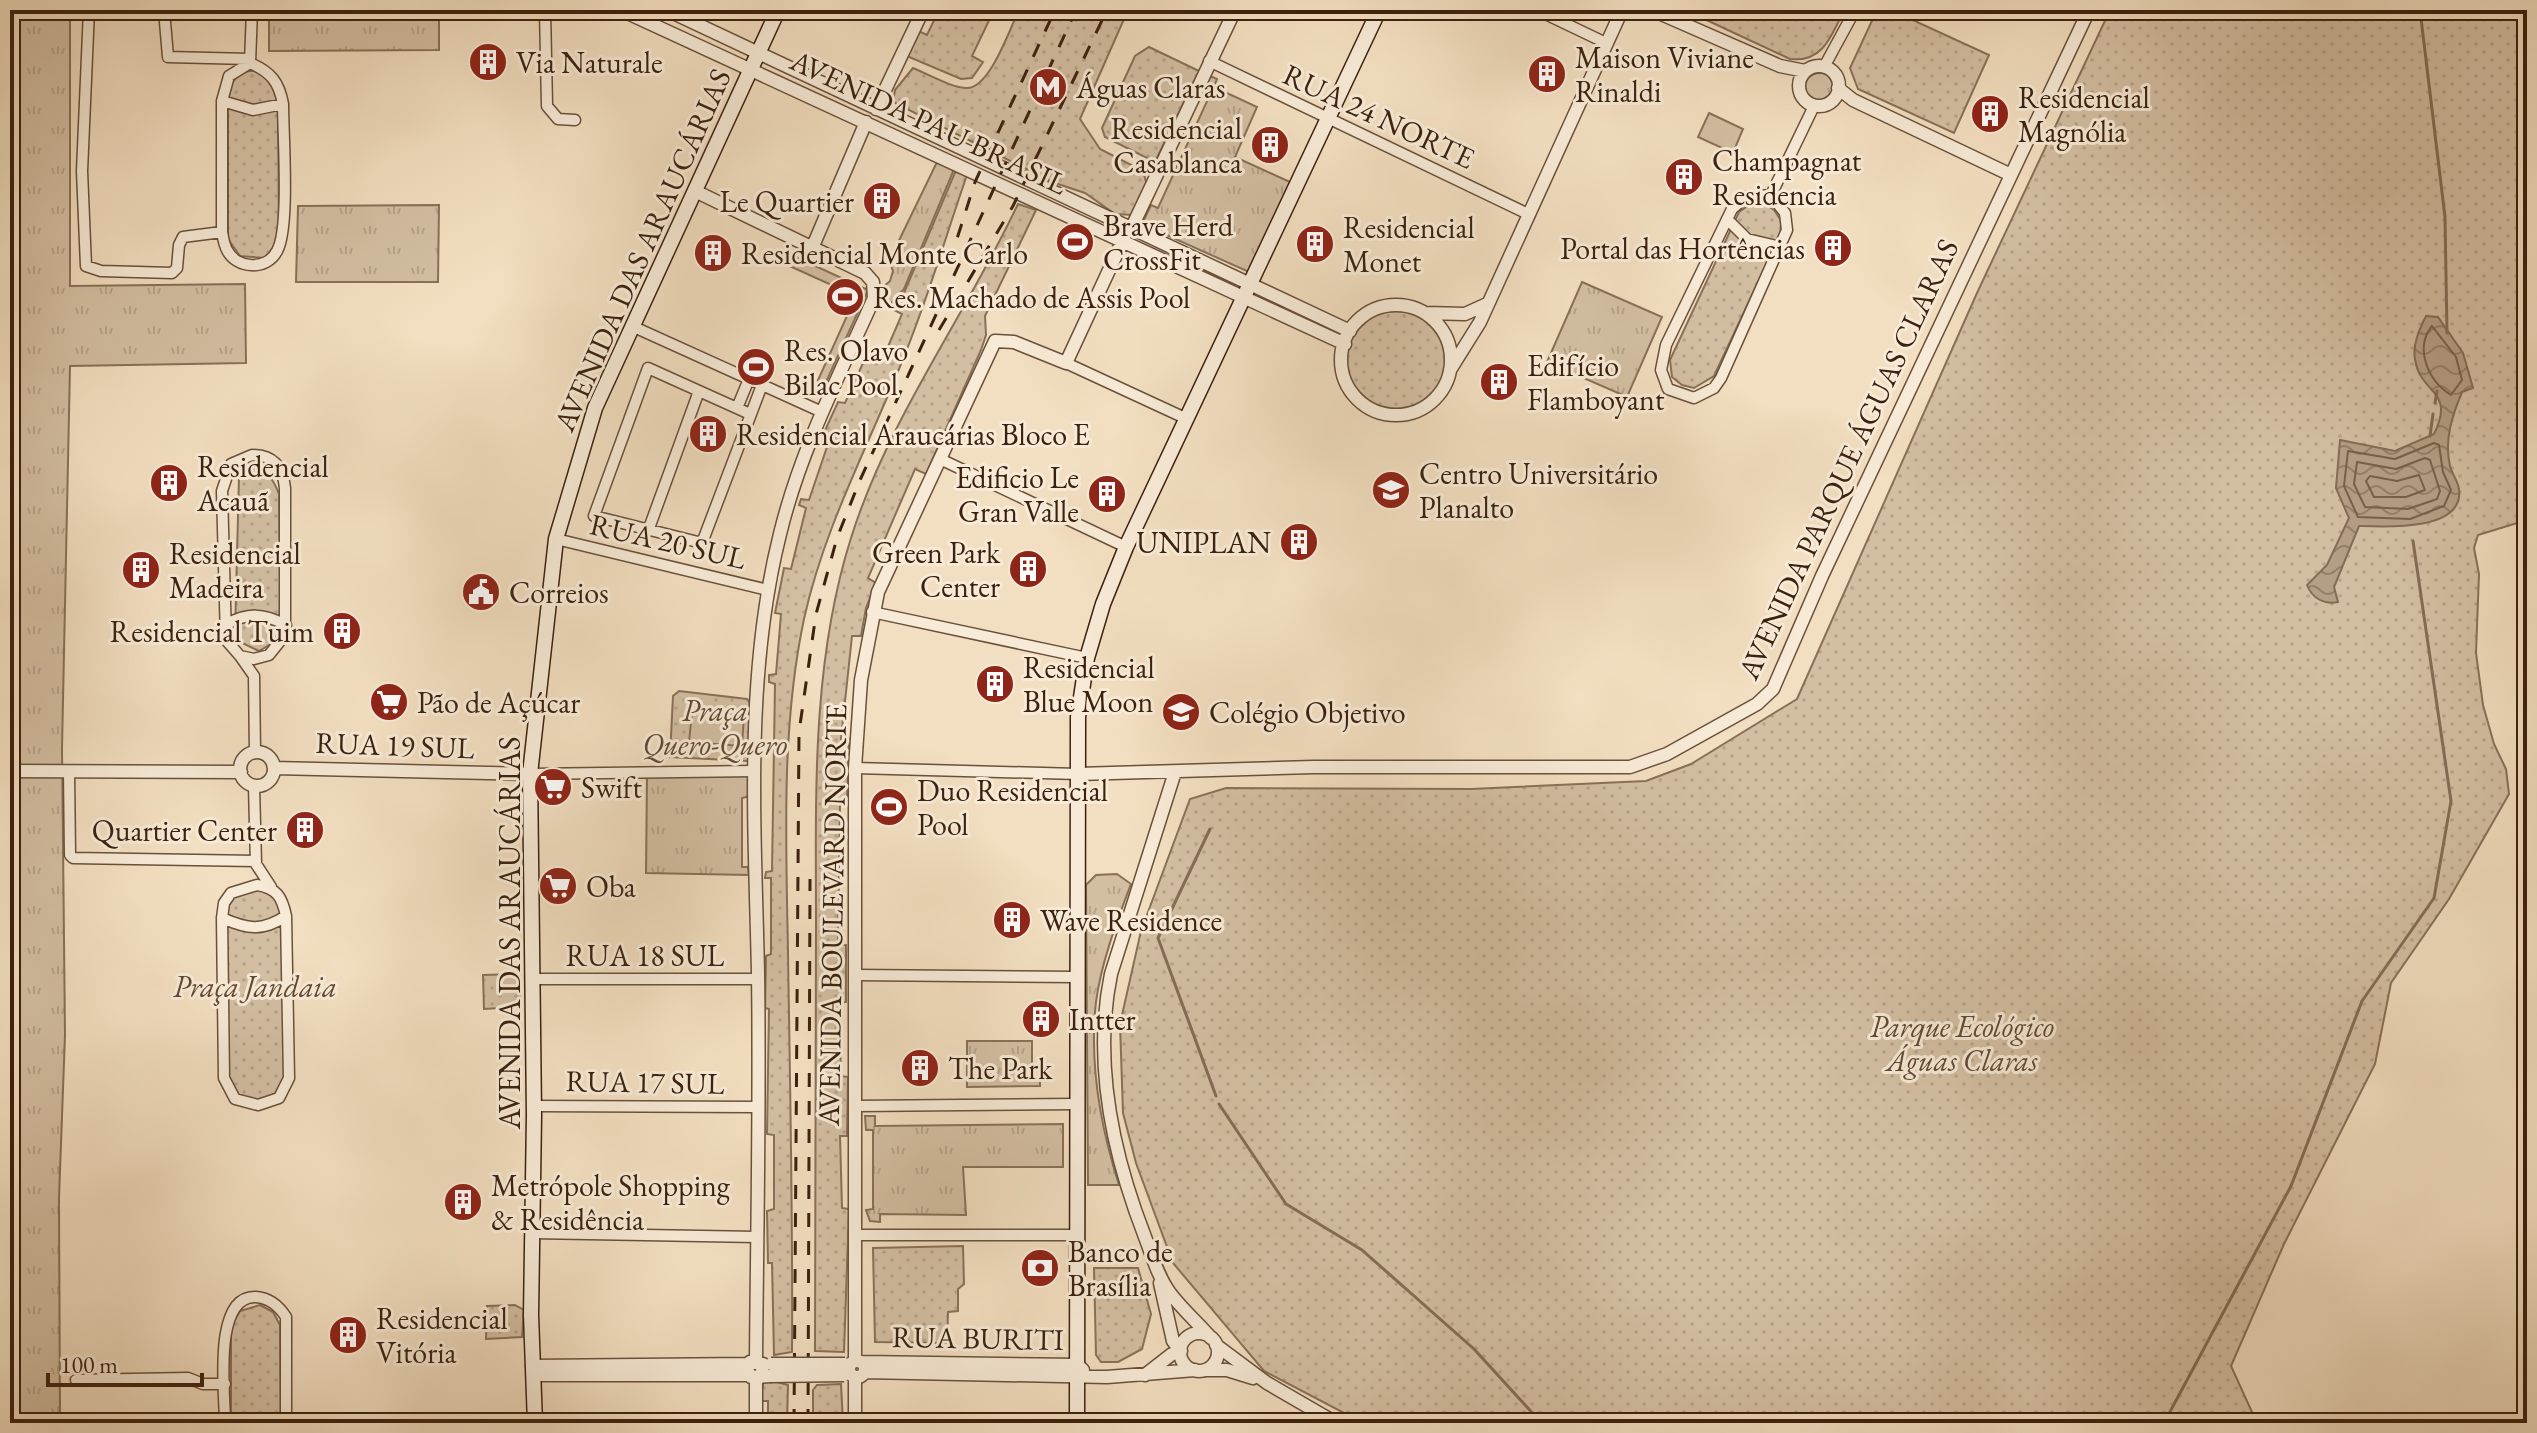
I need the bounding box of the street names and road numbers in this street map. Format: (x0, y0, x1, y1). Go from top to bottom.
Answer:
street label: AVENIDA PAU BRASIL (783, 40, 1074, 204)
street label: RUA 24 NORTE (1277, 55, 1481, 177)
street label: AVENIDA DAS ARAUCÁRIAS (544, 62, 740, 438)
street label: AVENIDA PARQUE ÁGUAS CLARAS (1728, 233, 1967, 686)
street label: RUA 20 SUL (586, 504, 750, 578)
street label: AVENIDA BOULEVARD NORTE (809, 703, 855, 1127)
street label: RUA 19 SUL (315, 723, 475, 767)
street label: AVENIDA DAS ARAUCÁRIAS (490, 736, 529, 1131)
street label: RUA 18 SUL (566, 936, 725, 975)
street label: RUA 17 SUL (565, 1061, 725, 1103)
street label: RUA BURITI (892, 1317, 1064, 1359)

